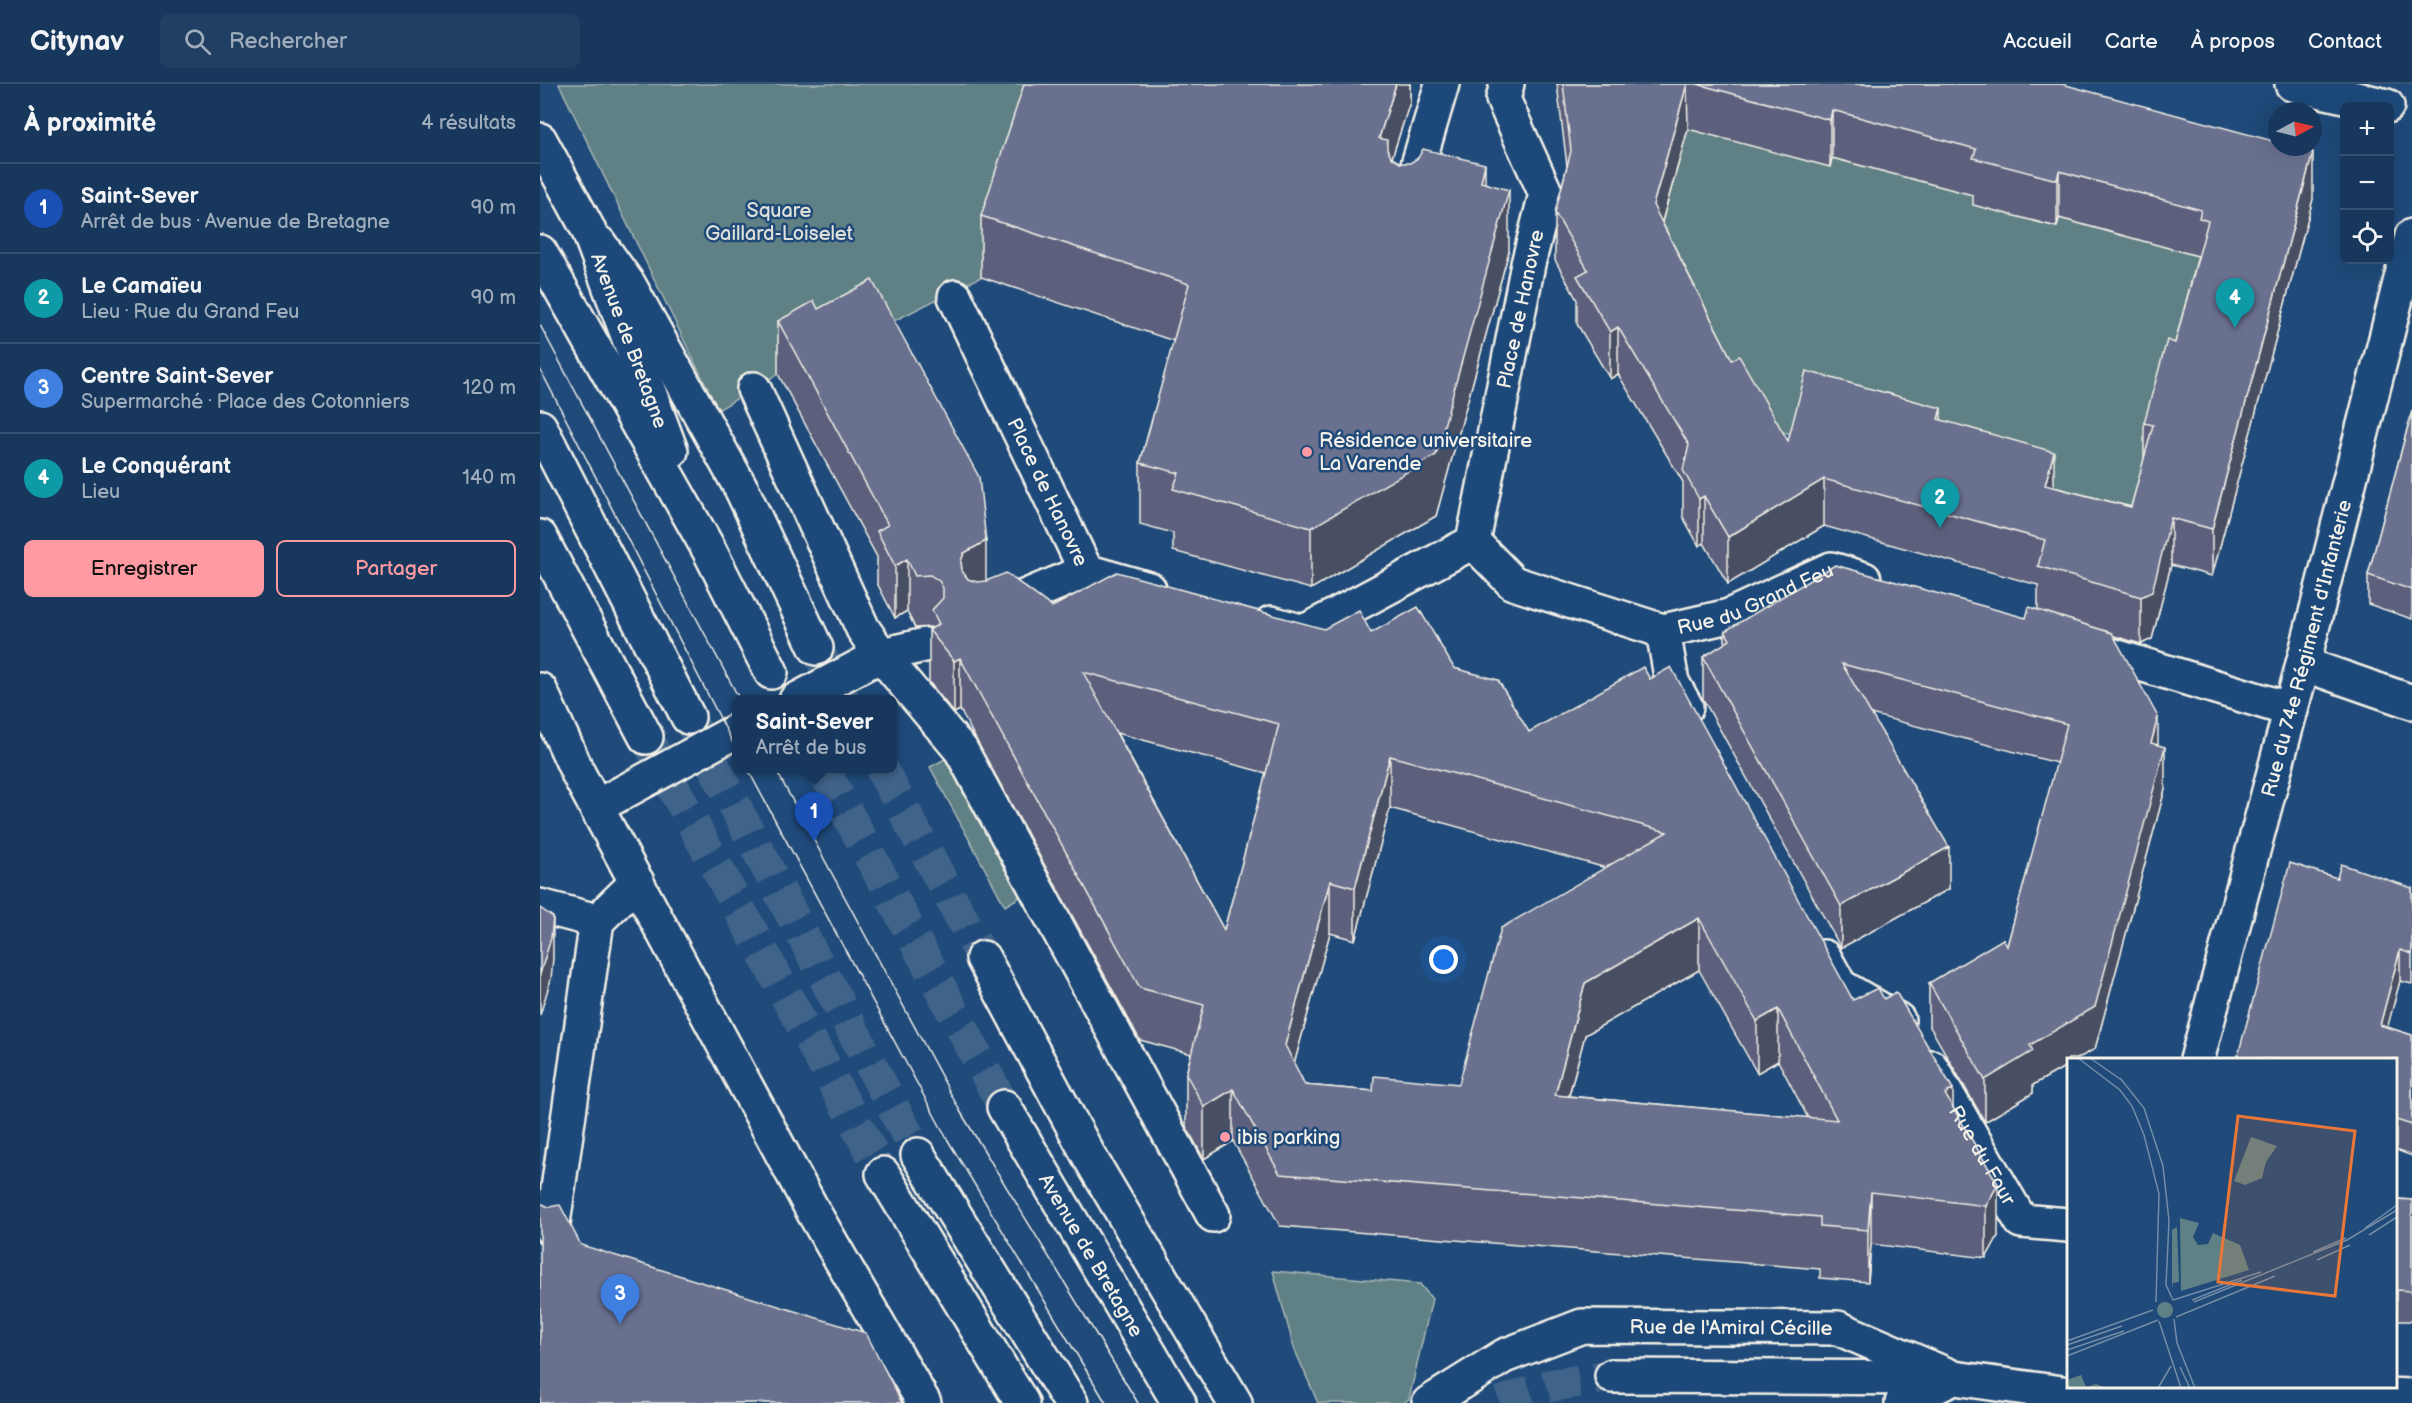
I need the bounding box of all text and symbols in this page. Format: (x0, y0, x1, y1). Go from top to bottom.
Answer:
search box (160, 14, 580, 68)
text: Citynav (30, 25, 124, 58)
icon: search (181, 25, 214, 58)
text: Rechercher (229, 28, 347, 55)
text: Accueil (2003, 29, 2072, 54)
text: Carte (2105, 29, 2158, 54)
text: À propos (2191, 29, 2275, 54)
text: Contact (2308, 29, 2382, 54)
north arrow (2268, 102, 2322, 156)
map controls (2340, 102, 2394, 264)
button: + (2340, 102, 2394, 156)
text: À proximité (24, 108, 156, 139)
text: 4 résultats (421, 111, 516, 135)
button: − (2340, 156, 2394, 210)
text: Saint-Sever (81, 183, 198, 210)
text: 1 (39, 196, 48, 220)
text: 90 m (471, 196, 516, 220)
park label: Square Gaillard-Loiselet (705, 199, 853, 246)
text: Arrêt de bus · Avenue de Bretagne (81, 210, 390, 234)
button: locate (2340, 210, 2394, 264)
street label: Place de Hanovre (1492, 228, 1550, 391)
street label: Avenue de Bretagne (585, 250, 672, 432)
text: Le Camaïeu (81, 273, 202, 300)
pin: 4 (2216, 278, 2254, 328)
text: 2 (38, 286, 49, 310)
text: 90 m (471, 286, 516, 310)
text: Lieu · Rue du Grand Feu (81, 300, 299, 324)
text: Centre Saint-Sever (81, 363, 273, 390)
text: 3 (38, 376, 49, 400)
text: 120 m (463, 376, 516, 400)
text: Supermarché · Place des Cotonniers (81, 390, 410, 414)
street label: Place de Hanovre (1002, 414, 1093, 571)
place label: Résidence universitaire La Varende (1319, 429, 1532, 476)
marker: Résidence universitaire La Varende (1300, 445, 1314, 459)
text: Le Conquérant (81, 453, 231, 480)
text: 4 (38, 466, 49, 490)
text: 140 m (462, 466, 516, 490)
pin: 2 (1920, 478, 1960, 528)
text: Lieu (81, 480, 120, 504)
street label: Rue du 74e Régiment d'Infanterie (2257, 497, 2357, 800)
button: Enregistrer (24, 540, 264, 597)
button: Partager (276, 540, 516, 597)
street label: Rue du Grand Feu (1675, 559, 1838, 640)
popup (732, 695, 897, 773)
text: Saint-Sever (756, 709, 873, 736)
text: Arrêt de bus (756, 736, 866, 760)
pin: 1 (794, 792, 834, 842)
your location (1429, 945, 1458, 974)
inset map (2067, 1058, 2397, 1388)
street label: Rue du Four (1943, 1101, 2020, 1210)
place label: ibis parking (1237, 1126, 1340, 1150)
marker: ibis parking (1218, 1130, 1232, 1144)
street label: Avenue de Bretagne (1033, 1170, 1148, 1342)
pin: 3 (600, 1274, 640, 1324)
street label: Rue de l'Amiral Cécille (1629, 1315, 1833, 1341)

